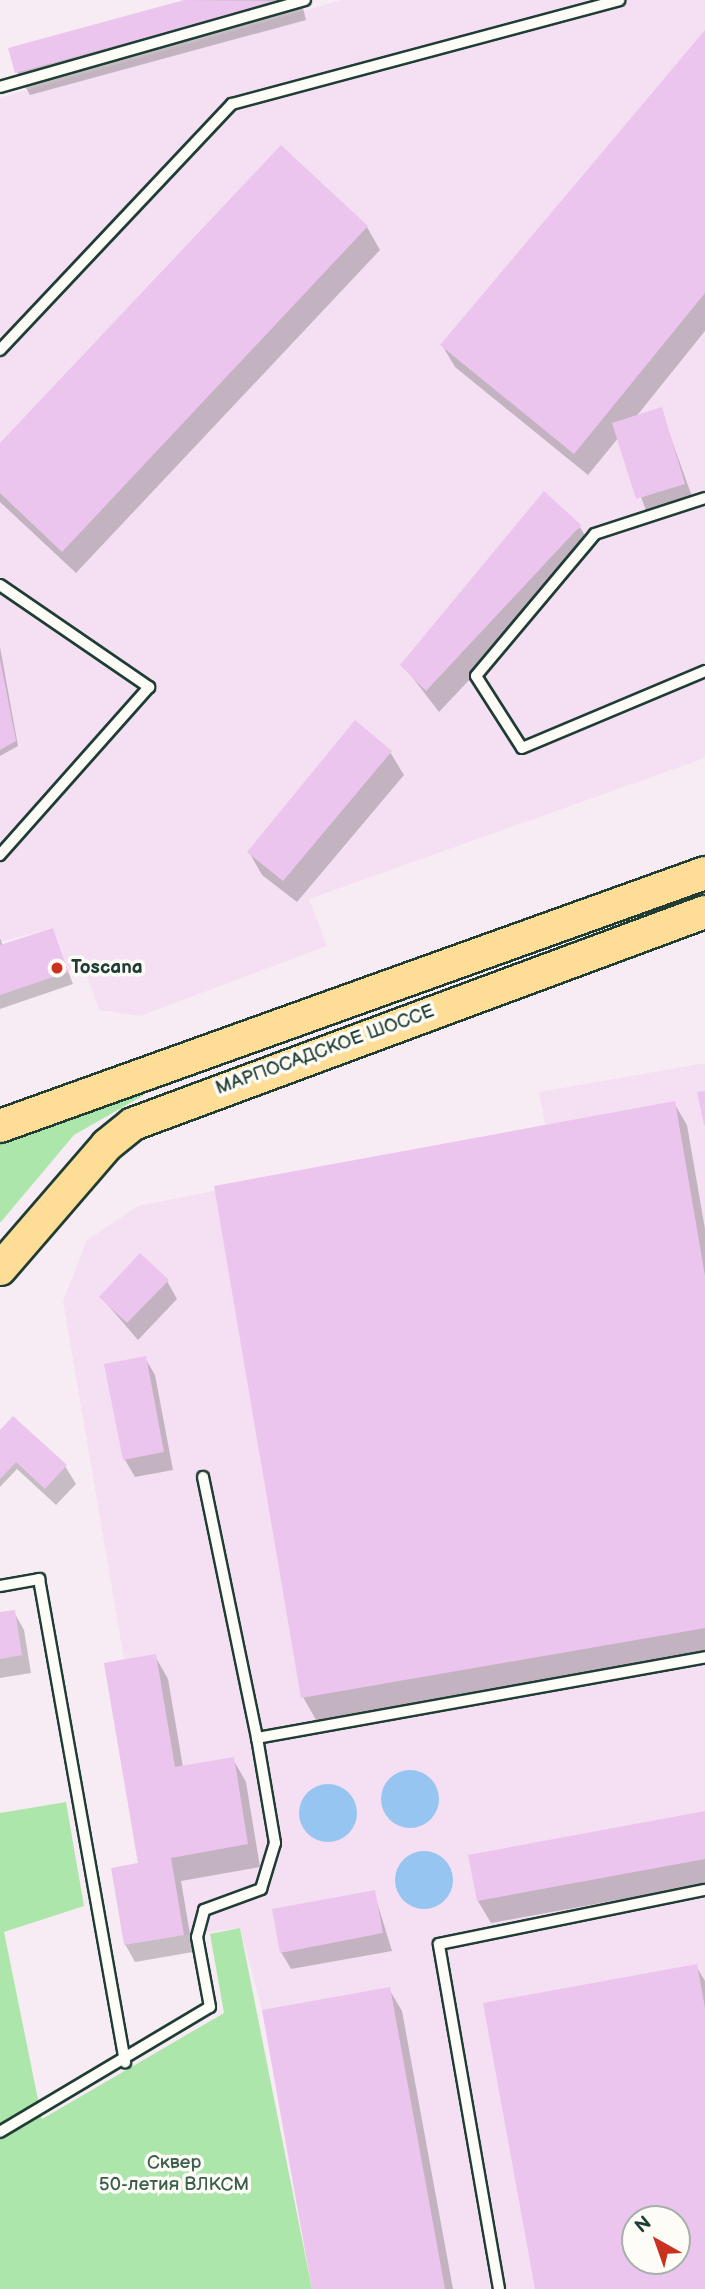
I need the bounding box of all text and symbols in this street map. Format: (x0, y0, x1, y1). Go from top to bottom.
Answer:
place label: Toscana (71, 957, 143, 979)
marker: Toscana (49, 960, 65, 976)
street label: МАРПОСАДСКОЕ ШОССЕ (213, 1000, 437, 1100)
park label: Сквер 50-летия ВЛКСМ (99, 2152, 249, 2196)
north arrow (621, 2205, 691, 2275)
text: N (631, 2212, 656, 2238)

